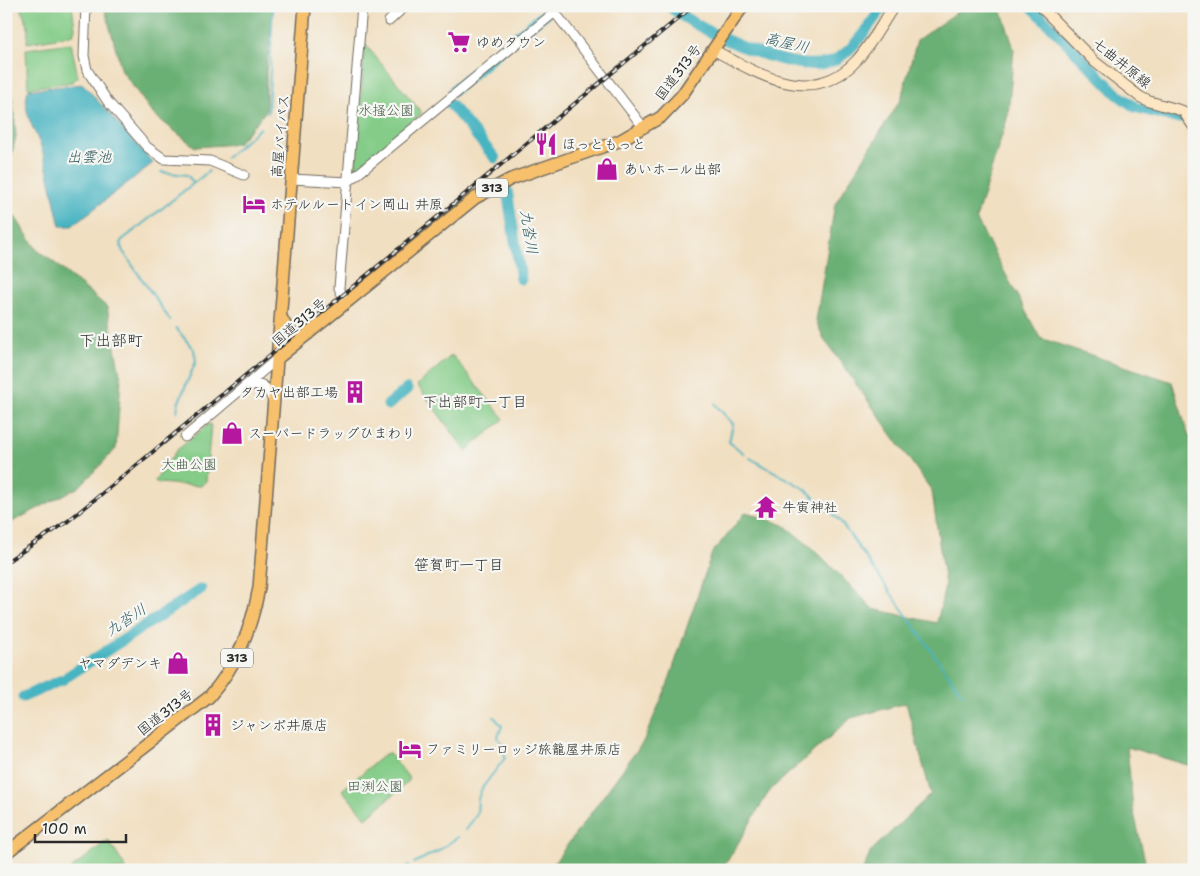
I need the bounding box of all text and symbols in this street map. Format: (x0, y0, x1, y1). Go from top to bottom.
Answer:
water label: 高屋川 (763, 28, 811, 58)
supermarket icon: ゆめタウン (446, 29, 472, 55)
place label: ゆめタウン (476, 33, 546, 51)
street label: 七曲井原線 (1089, 34, 1155, 92)
street label: 国道313号 (651, 40, 705, 104)
street label: 高屋バイパス (267, 94, 293, 178)
park label: 水掻公園 (358, 101, 414, 119)
restaurant icon: ほっともっと (533, 131, 559, 157)
place label: ほっともっと (562, 135, 646, 153)
water label: 出雲池 (66, 147, 112, 167)
shop icon: あいホール出部 (594, 156, 620, 182)
place label: あいホール出部 (624, 160, 721, 178)
road number: 313 (476, 178, 508, 198)
hotel icon: ホテルルートイン岡山 井原 (241, 191, 267, 217)
place label: ホテルルートイン岡山 井原 (270, 195, 443, 213)
water label: 九沓川 (516, 208, 542, 256)
street label: 国道313号 (268, 294, 330, 350)
district label: 下出部町 (79, 330, 143, 351)
building icon: タカヤ出部工場 (342, 379, 368, 405)
place label: タカヤ出部工場 (240, 383, 338, 401)
district label: 下出部町一丁目 (422, 392, 528, 412)
shop icon: スーパードラッグひまわり (219, 420, 245, 446)
place label: スーパードラッグひまわり (248, 424, 415, 442)
park label: 大曲公園 (161, 455, 217, 473)
temple icon: 牛寅神社 (753, 494, 779, 520)
place label: 牛寅神社 (782, 498, 838, 516)
district label: 笹賀町一丁目 (414, 555, 504, 575)
water label: 九沓川 (102, 599, 150, 641)
road number: 313 (221, 648, 253, 668)
shop icon: ヤマダデンキ (165, 650, 191, 676)
place label: ヤマダデンキ (78, 654, 162, 672)
street label: 国道313号 (133, 685, 197, 739)
building icon: ジャンボ井原店 (200, 712, 226, 738)
place label: ジャンボ井原店 (230, 716, 328, 734)
hotel icon: ファミリーロッジ旅籠屋井原店 (397, 736, 423, 762)
place label: ファミリーロッジ旅籠屋井原店 (426, 740, 621, 758)
park label: 田渕公園 (347, 777, 403, 795)
scale bar (35, 811, 126, 843)
text: 100 m (42, 819, 87, 839)

